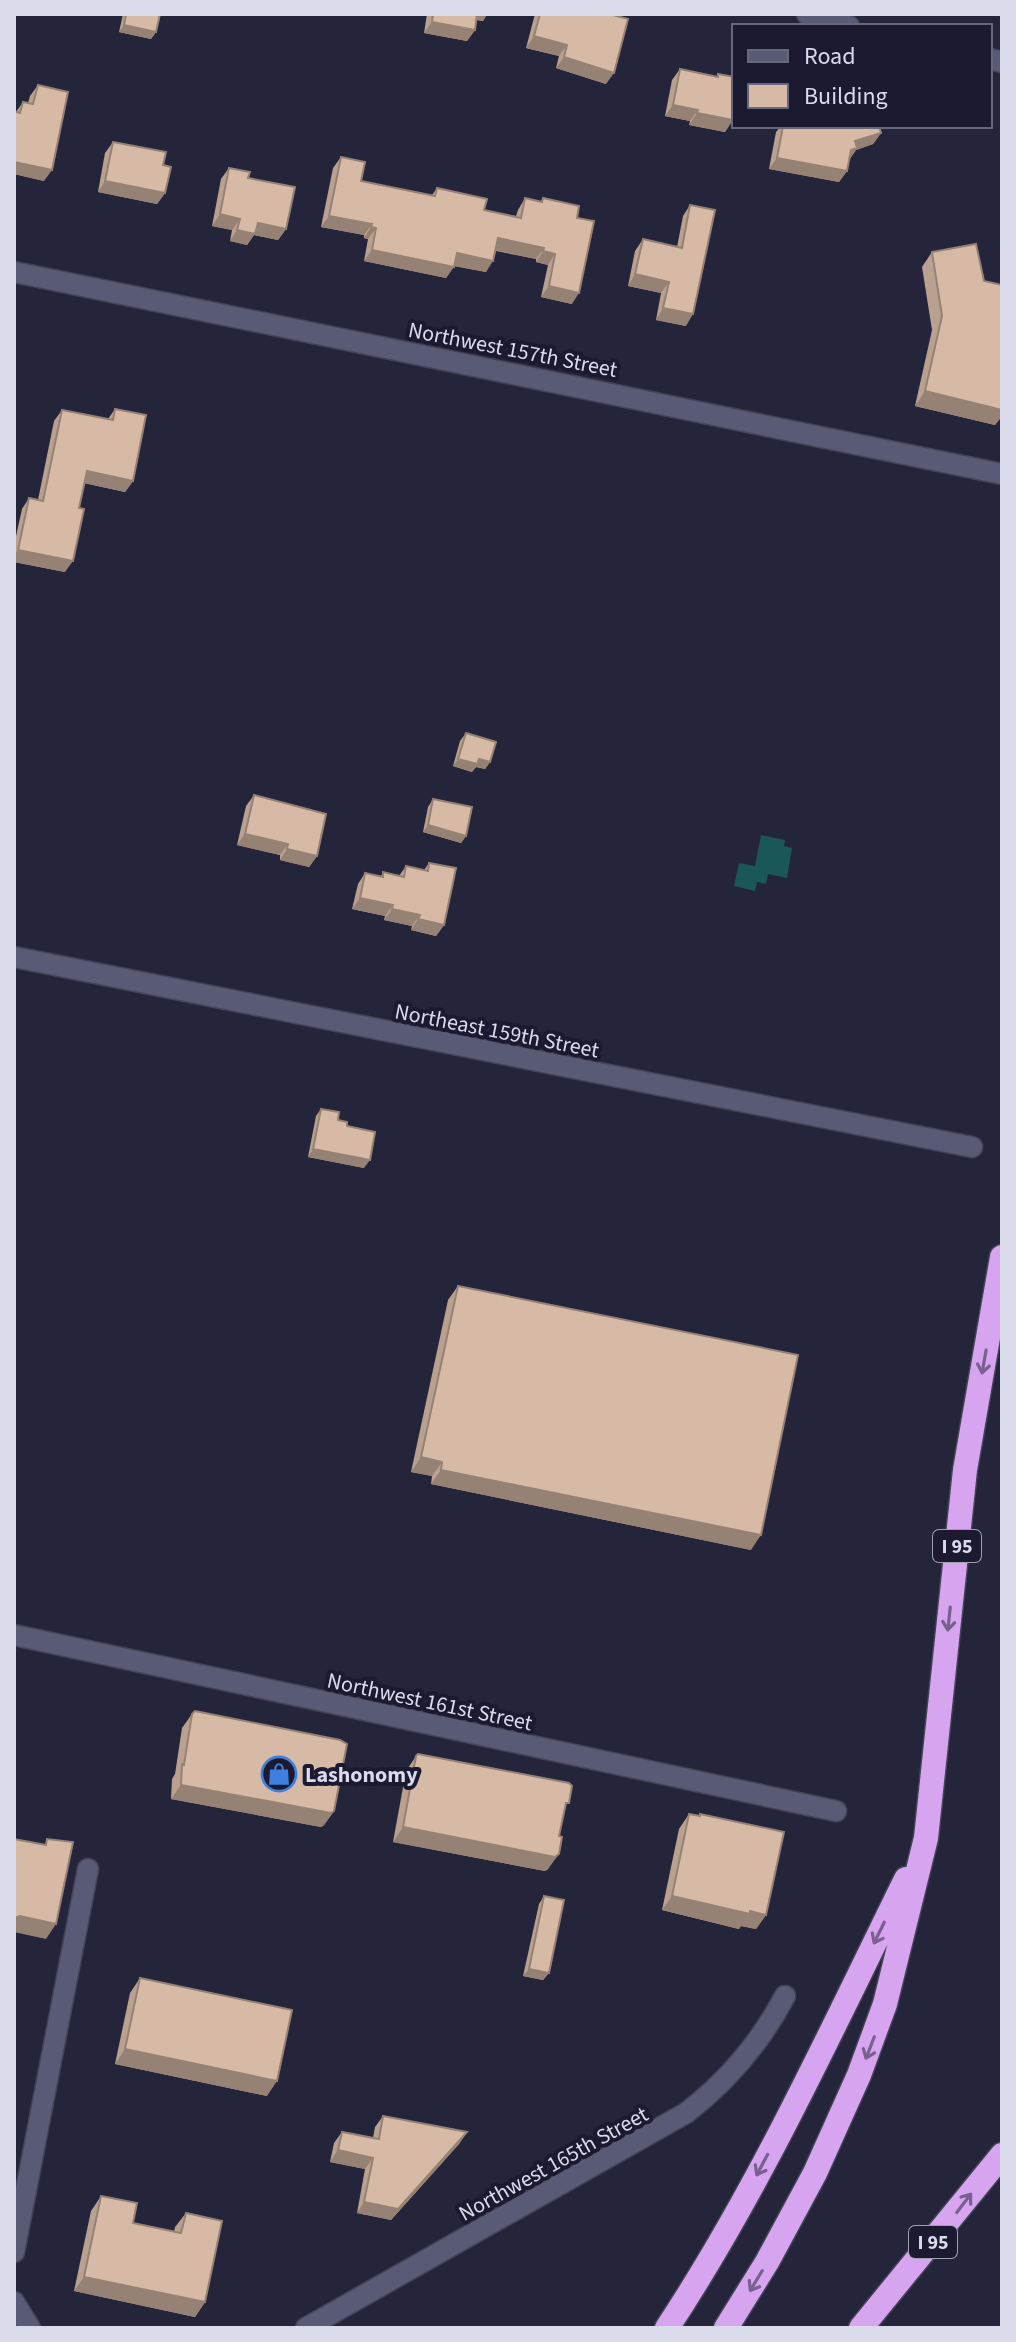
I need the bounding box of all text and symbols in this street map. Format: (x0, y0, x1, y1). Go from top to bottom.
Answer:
legend (732, 24, 992, 128)
text: Road (804, 39, 856, 74)
text: Building (804, 79, 888, 114)
street label: Northwest 157th Street (406, 314, 621, 386)
street label: Northeast 159th Street (392, 996, 602, 1067)
one-way arrow (976, 1348, 991, 1374)
road number: I 95 (933, 1530, 981, 1562)
one-way arrow (942, 1605, 957, 1632)
street label: Northwest 161st Street (324, 1665, 536, 1739)
shop icon: Lashonomy (260, 1755, 298, 1793)
place label: Lashonomy (305, 1759, 418, 1791)
one-way arrow (871, 1920, 887, 1944)
one-way arrow (862, 2035, 876, 2060)
street label: Northwest 165th Street (453, 2098, 655, 2229)
one-way arrow (754, 2152, 770, 2176)
one-way arrow (955, 2193, 972, 2214)
road number: I 95 (909, 2226, 957, 2258)
one-way arrow (748, 2269, 764, 2292)

